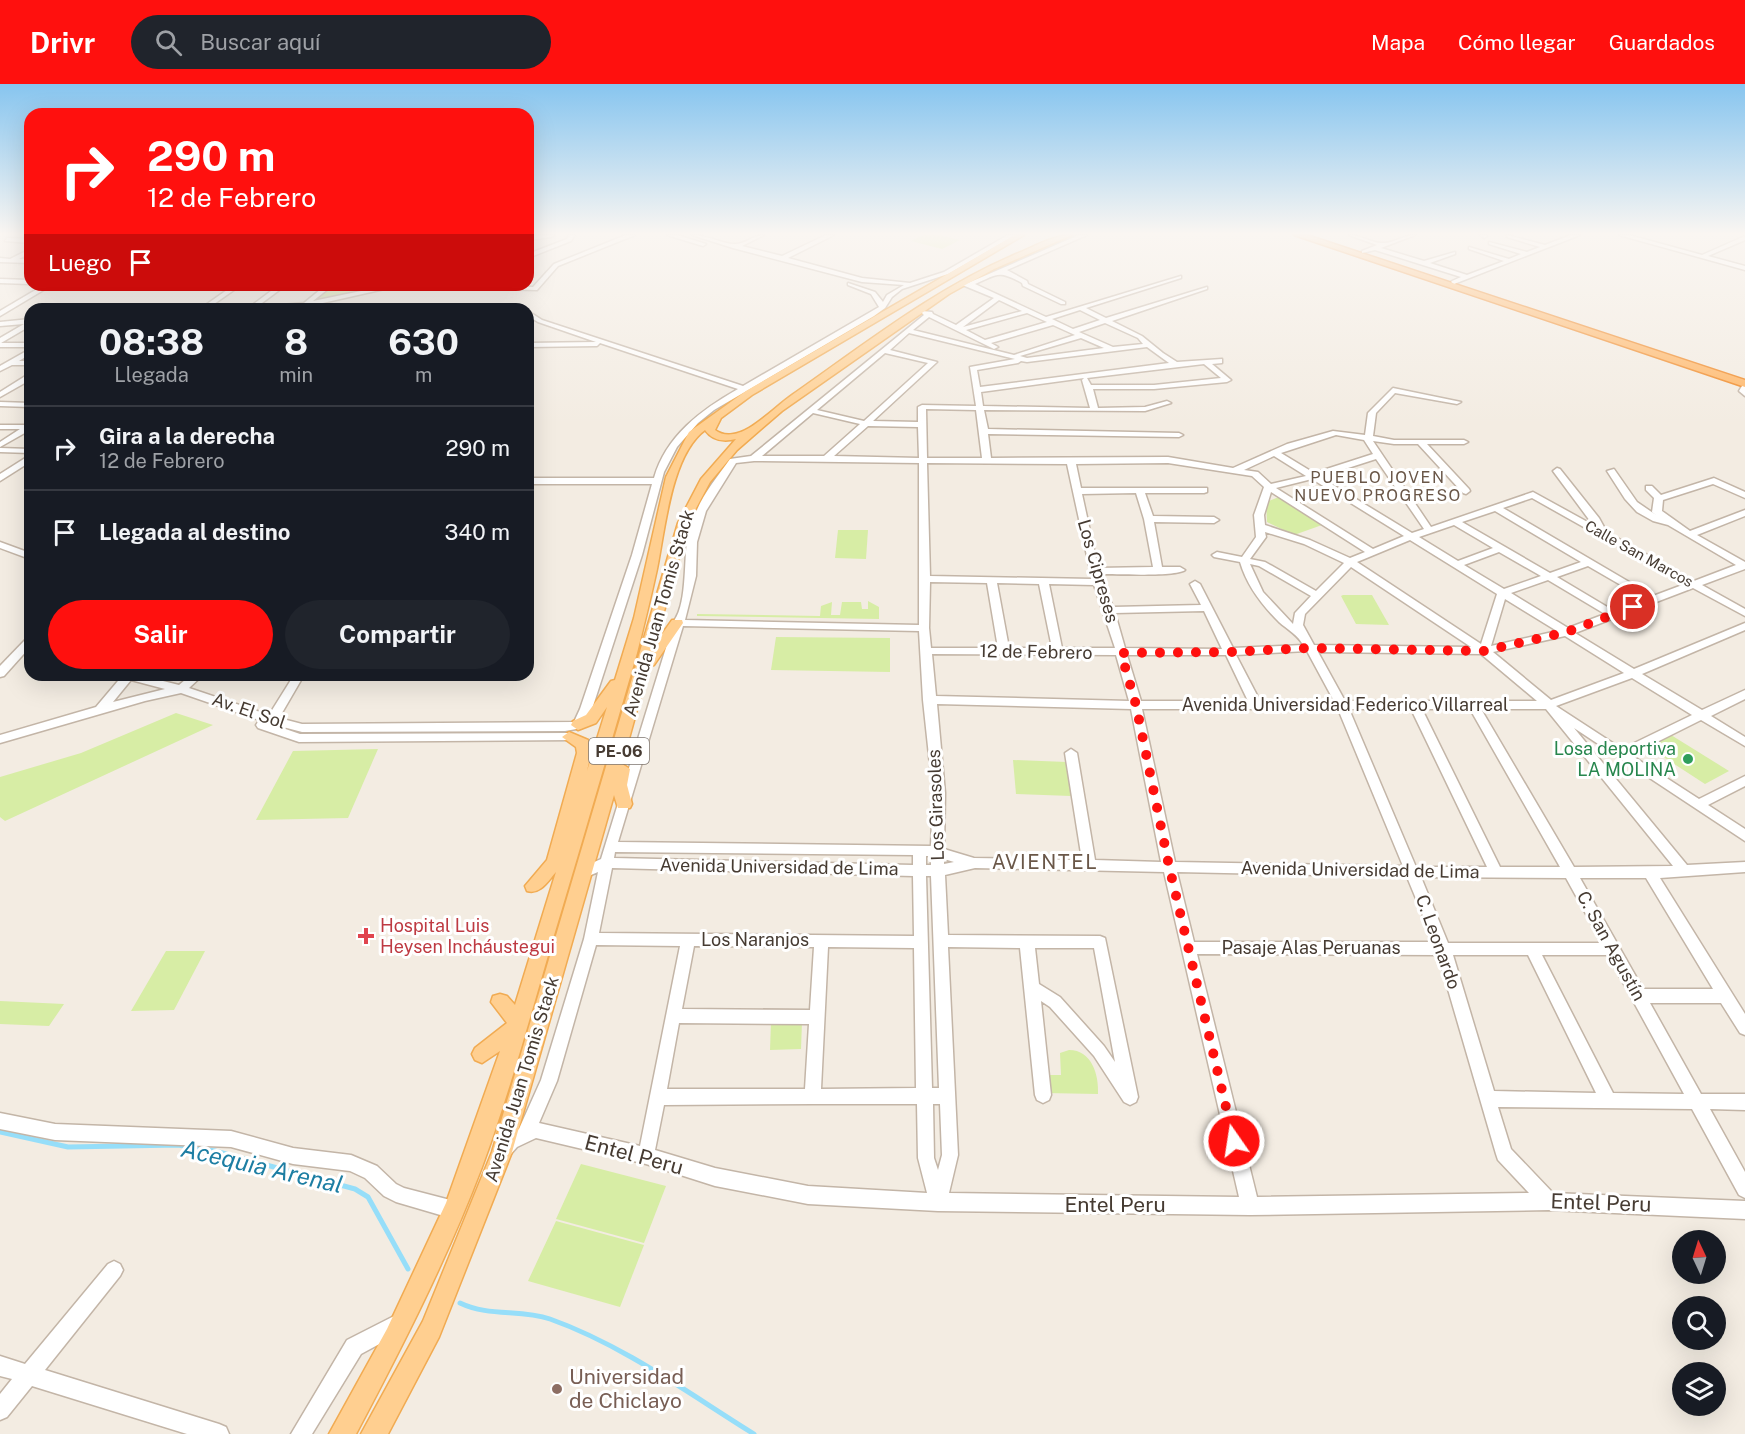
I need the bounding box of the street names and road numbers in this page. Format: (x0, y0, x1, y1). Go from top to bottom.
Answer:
street label: Avenida Juan Tomis Stack (619, 507, 698, 719)
street label: Los Cipreses (1074, 517, 1123, 625)
street label: Calle San Marcos (1582, 517, 1696, 590)
street label: 12 de Febrero (979, 640, 1093, 663)
street label: Av. El Sol (210, 688, 289, 733)
street label: Avenida Universidad Federico Villarreal (1182, 694, 1508, 715)
road number: PE-06 (589, 738, 649, 764)
street label: Los Girasoles (923, 749, 948, 861)
street label: Avenida Universidad de Lima (659, 854, 899, 879)
street label: Avenida Universidad de Lima (1240, 857, 1480, 882)
street label: C. San Agustín (1573, 887, 1650, 1004)
street label: C. Leonardo (1412, 892, 1465, 992)
street label: Los Naranjos (701, 929, 809, 950)
street label: Pasaje Alas Peruanas (1221, 937, 1401, 958)
street label: Avenida Juan Tomis Stack (480, 973, 563, 1184)
street label: Entel Peru (582, 1129, 686, 1180)
street label: Entel Peru (1550, 1188, 1652, 1217)
street label: Entel Peru (1064, 1192, 1166, 1217)

